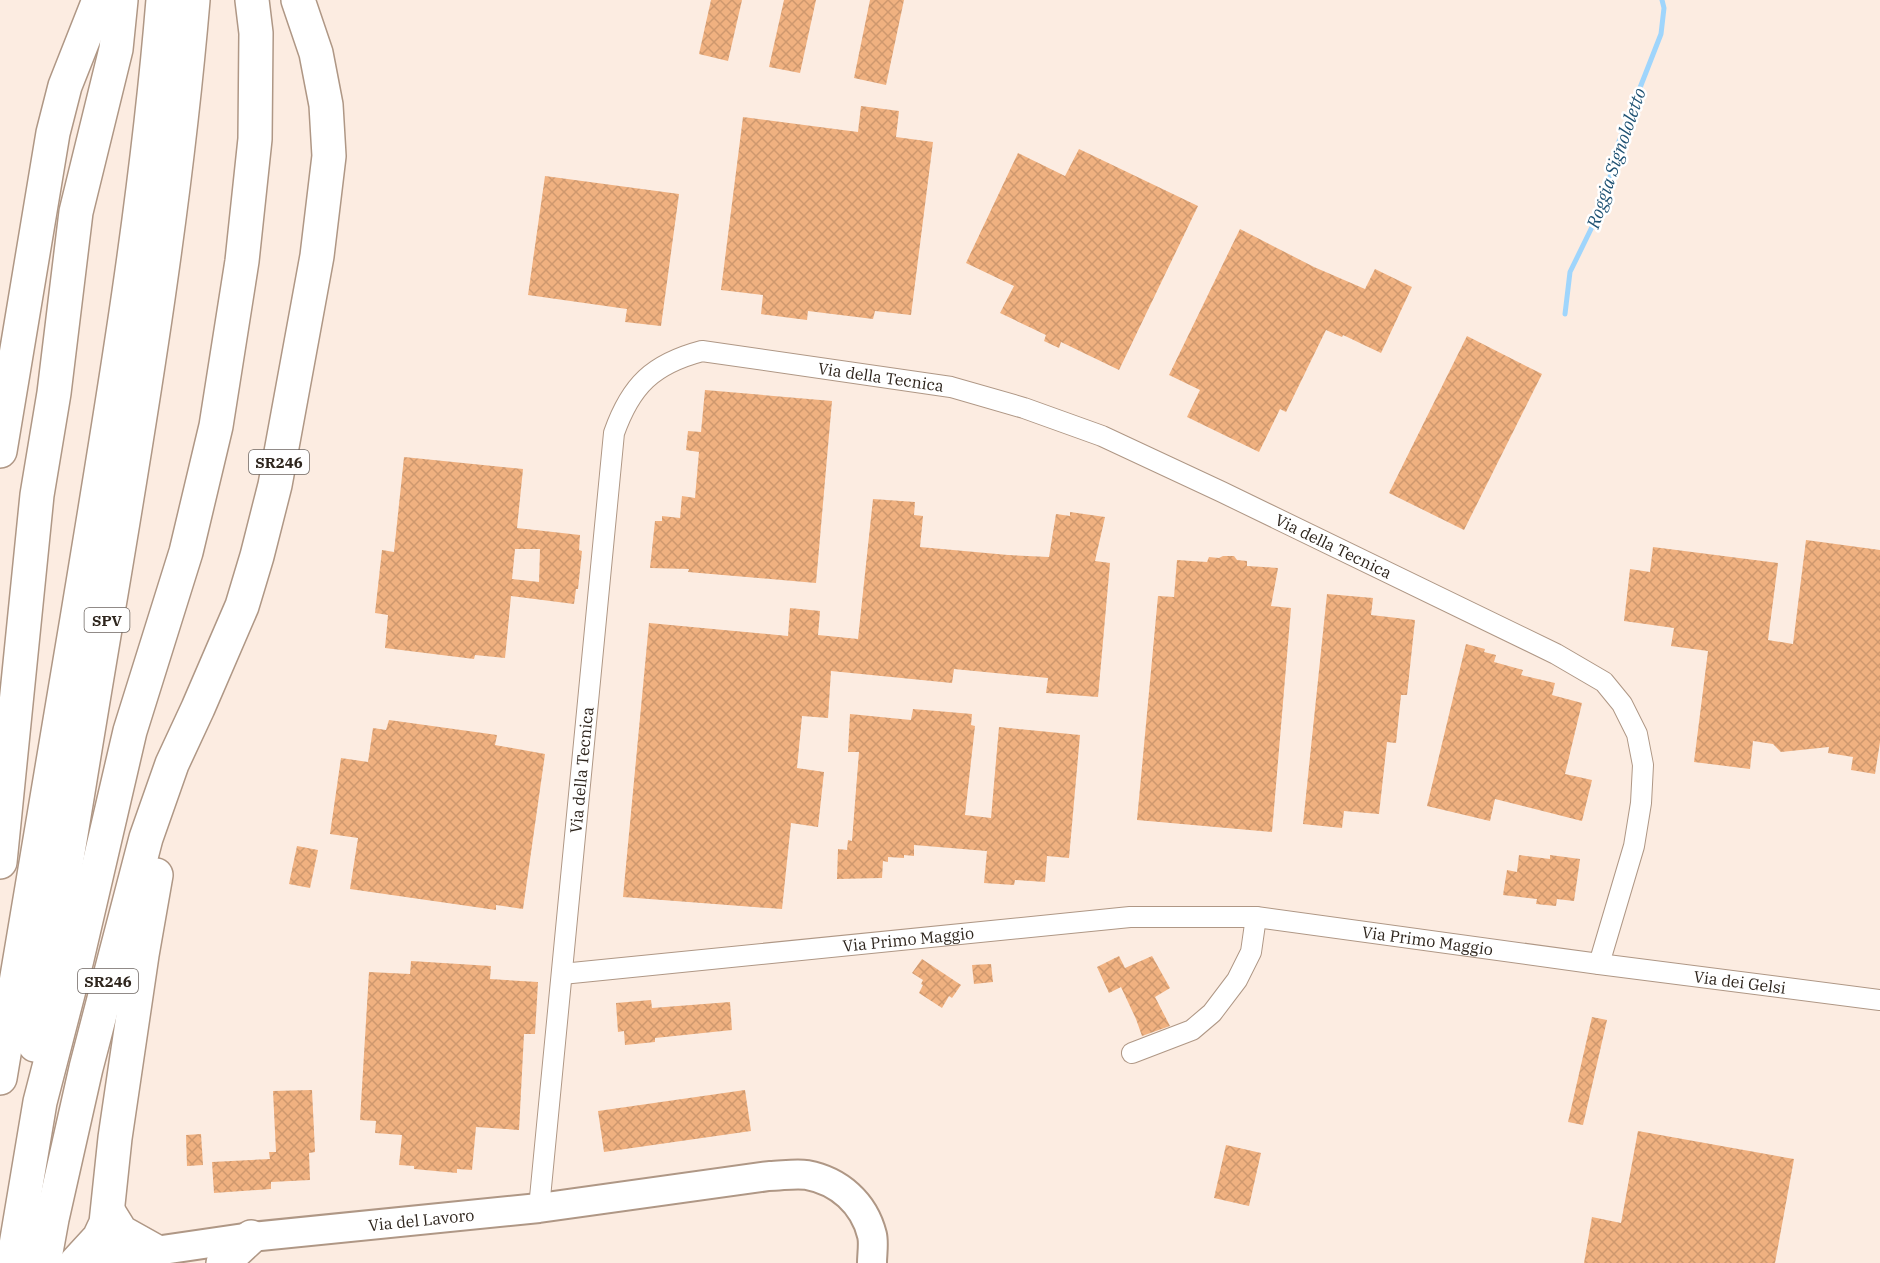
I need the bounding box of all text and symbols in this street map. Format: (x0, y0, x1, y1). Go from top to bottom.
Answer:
water label: Roggia Signololetto (1581, 85, 1651, 232)
street label: Via della Tecnica (817, 358, 945, 396)
road number: SR246 (249, 450, 309, 474)
street label: Via della Tecnica (1272, 509, 1395, 583)
road number: SPV (84, 608, 130, 632)
street label: Via della Tecnica (565, 706, 597, 834)
street label: Via Primo Maggio (1361, 922, 1494, 959)
street label: Via Primo Maggio (842, 923, 975, 956)
street label: Via dei Gelsi (1693, 966, 1787, 998)
road number: SR246 (78, 969, 138, 993)
street label: Via del Lavoro (367, 1205, 475, 1235)

